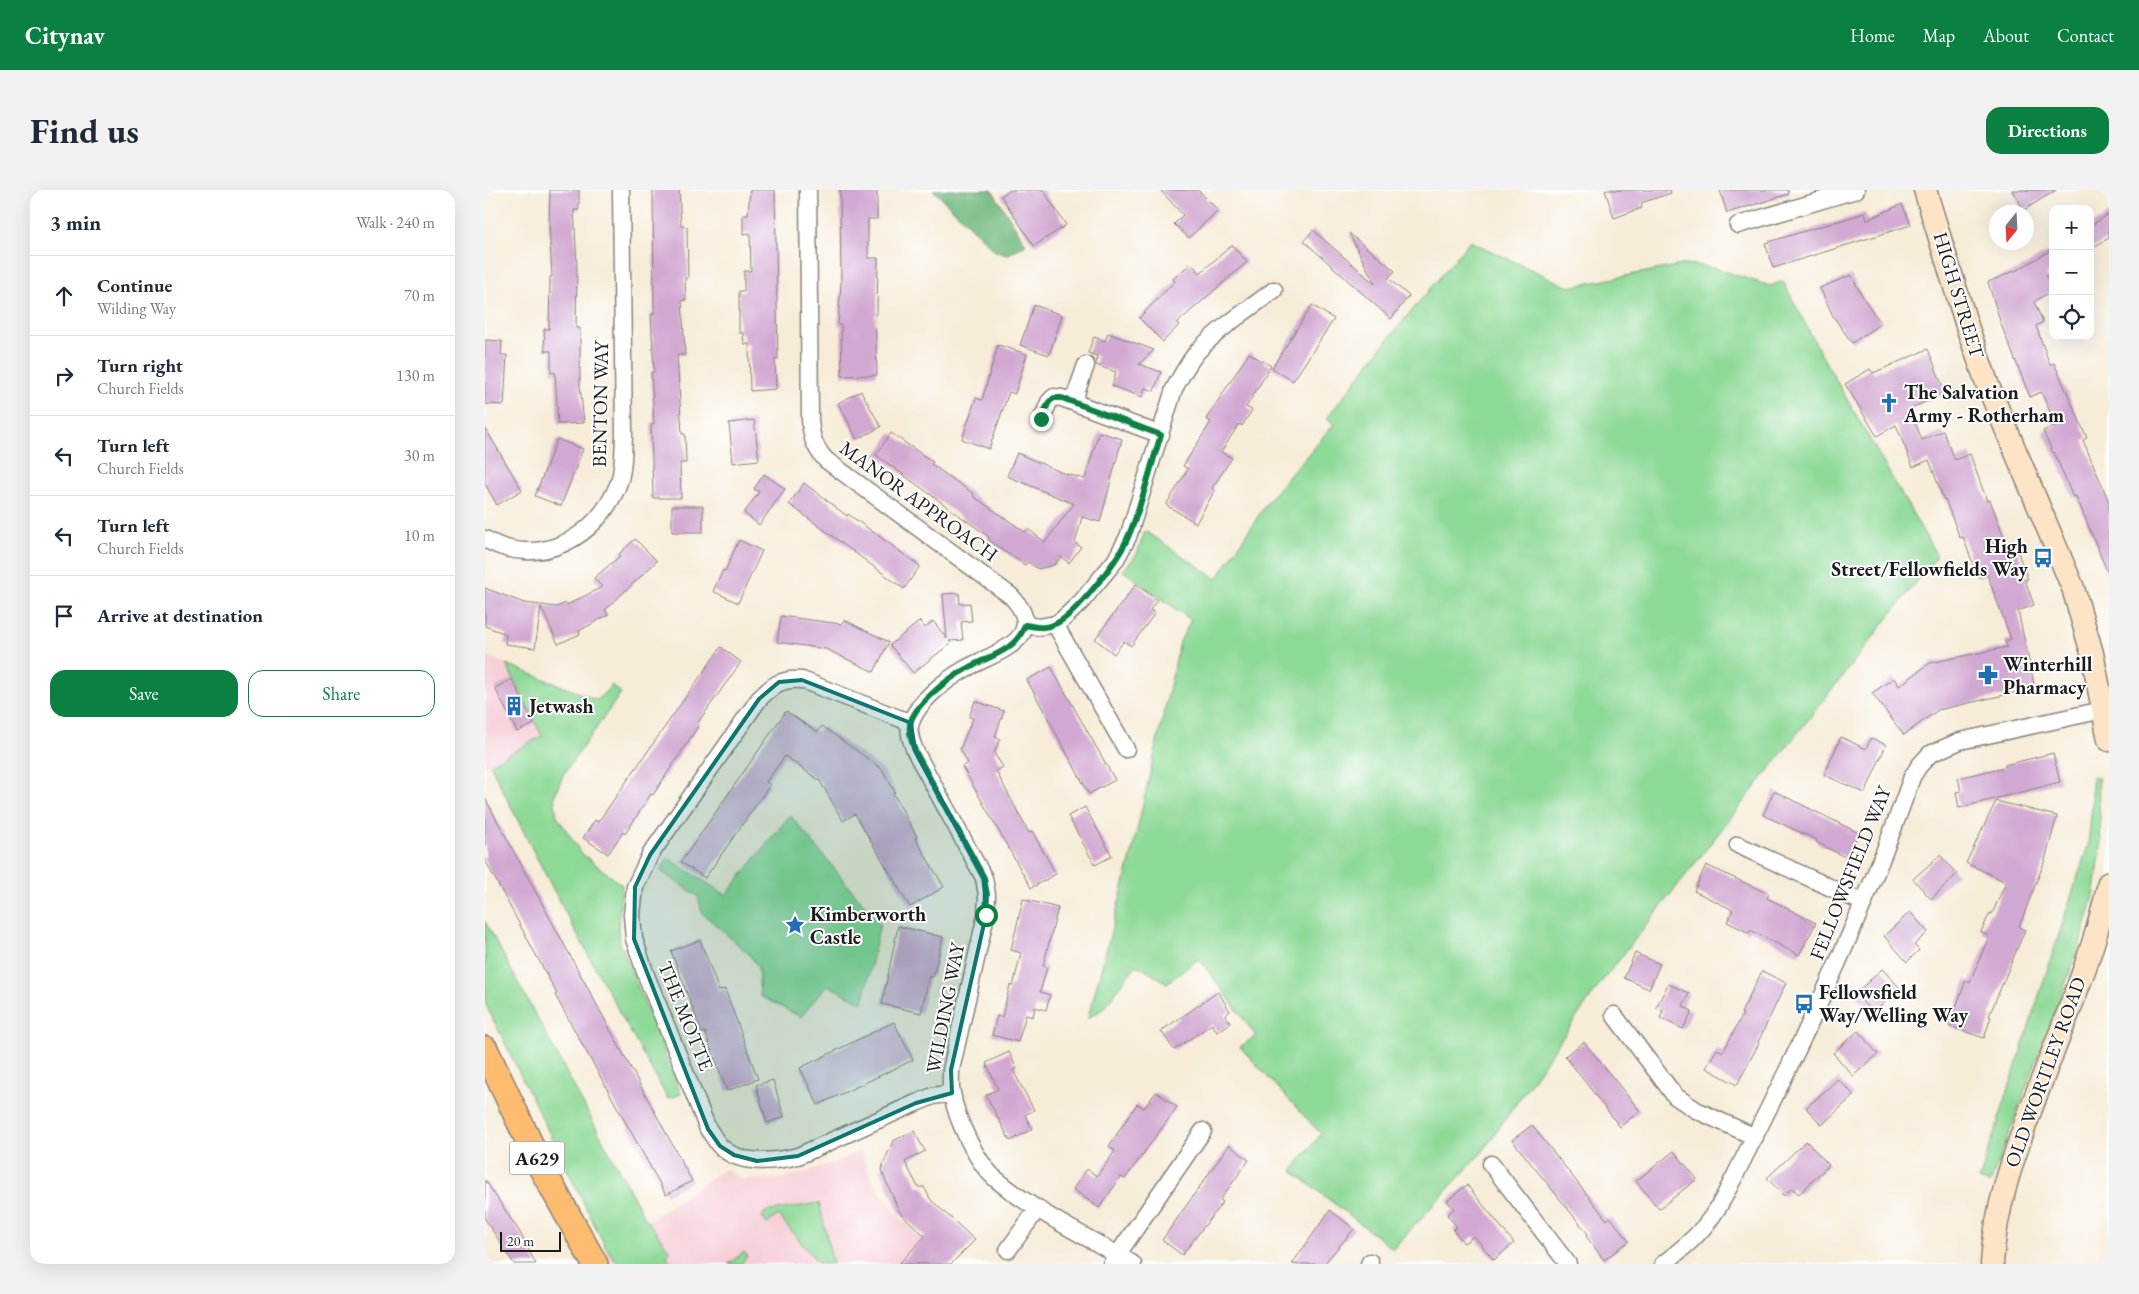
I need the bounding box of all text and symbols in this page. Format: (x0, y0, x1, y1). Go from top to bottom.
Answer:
text: Citynav (25, 20, 105, 51)
text: Home (1850, 24, 1895, 47)
text: Map (1923, 24, 1955, 47)
text: About (1983, 24, 2029, 47)
text: Contact (2057, 24, 2114, 47)
button: Directions (1986, 107, 2109, 154)
text: Find us (30, 108, 139, 153)
north arrow (1989, 205, 2034, 250)
map controls (2049, 205, 2094, 340)
button: + (2049, 205, 2094, 250)
text: 3 min (50, 209, 101, 236)
text: Walk · 240 m (356, 212, 435, 233)
street label: HIGH STREET (1927, 229, 1991, 362)
button: − (2049, 250, 2094, 295)
text: Continue (97, 273, 172, 298)
icon: ahead (50, 282, 78, 310)
text: 70 m (404, 285, 435, 306)
button: locate (2049, 295, 2094, 340)
text: Wilding Way (97, 298, 176, 319)
street label: BENTON WAY (586, 339, 614, 468)
text: Turn right (97, 353, 183, 378)
icon: right (50, 362, 78, 390)
text: 130 m (396, 365, 435, 386)
text: Church Fields (97, 378, 184, 399)
place label: The Salvation Army - Rotherham (1903, 379, 2064, 428)
church icon: The Salvation Army - Rotherham (1878, 392, 1900, 414)
route end (1030, 408, 1053, 431)
text: Turn left (97, 433, 169, 458)
street label: MANOR APPROACH (835, 435, 1003, 567)
icon: left (50, 442, 78, 470)
text: 30 m (404, 445, 435, 466)
text: Church Fields (97, 458, 184, 479)
text: Turn left (97, 513, 169, 538)
icon: left (50, 522, 78, 550)
text: 10 m (404, 525, 435, 546)
place label: High Street/Fellowfields Way (1831, 533, 2028, 582)
text: Church Fields (97, 538, 184, 559)
bus stop icon: High Street/Fellowfields Way (2032, 547, 2054, 569)
icon: arrive (50, 602, 78, 630)
text: Arrive at destination (97, 603, 263, 628)
place label: Winterhill Pharmacy (2003, 651, 2093, 700)
pharmacy icon: Winterhill Pharmacy (1977, 664, 1999, 686)
button: Save (50, 670, 238, 717)
button: Share (248, 670, 435, 717)
place label: Jetwash (527, 693, 594, 719)
building icon: Jetwash (503, 695, 525, 717)
street label: FELLOWSFIELD WAY (1803, 781, 1897, 964)
place label: Kimberworth Castle (810, 901, 926, 950)
route start (975, 904, 998, 927)
place icon: Kimberworth Castle (784, 914, 806, 936)
street label: WILDING WAY (920, 939, 971, 1076)
street label: THE MOTTE (652, 957, 720, 1075)
street label: OLD WORTLEY ROAD (1998, 973, 2092, 1171)
place label: Fellowsfield Way/Welling Way (1819, 979, 1968, 1028)
bus stop icon: Fellowsfield Way/Welling Way (1793, 993, 1815, 1015)
road number: A629 (509, 1141, 565, 1174)
scale bar (500, 1229, 561, 1252)
text: 20 m (507, 1232, 534, 1250)

